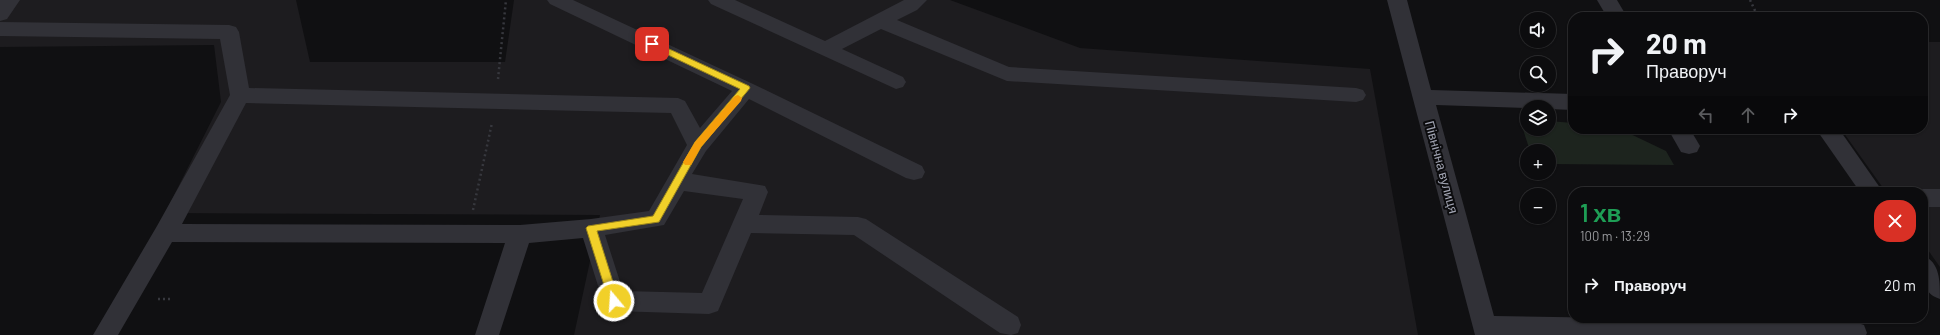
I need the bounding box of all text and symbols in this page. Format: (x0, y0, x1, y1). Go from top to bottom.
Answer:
map controls (1520, 12, 1556, 224)
button: sound (1520, 12, 1556, 48)
text: 20 m (1646, 26, 1707, 60)
pin (635, 27, 669, 61)
icon: right (1580, 28, 1632, 80)
icon: arrive (641, 33, 663, 55)
button: search (1520, 56, 1556, 92)
text: Праворуч (1646, 60, 1727, 82)
button: layers (1520, 100, 1556, 136)
icon: left (1695, 104, 1717, 126)
icon: ahead (1737, 104, 1759, 126)
icon: right (1779, 104, 1801, 126)
street label: Північна вулиця (1422, 119, 1462, 215)
button: + (1520, 144, 1556, 180)
button: − (1520, 188, 1556, 224)
text: 1 хв (1580, 198, 1621, 227)
button: close (1874, 200, 1916, 242)
text: 100 m · 13:29 (1580, 228, 1650, 244)
icon: right (1580, 274, 1602, 296)
text: Праворуч (1614, 276, 1687, 294)
text: 20 m (1884, 276, 1916, 294)
position arrow (593, 280, 635, 322)

